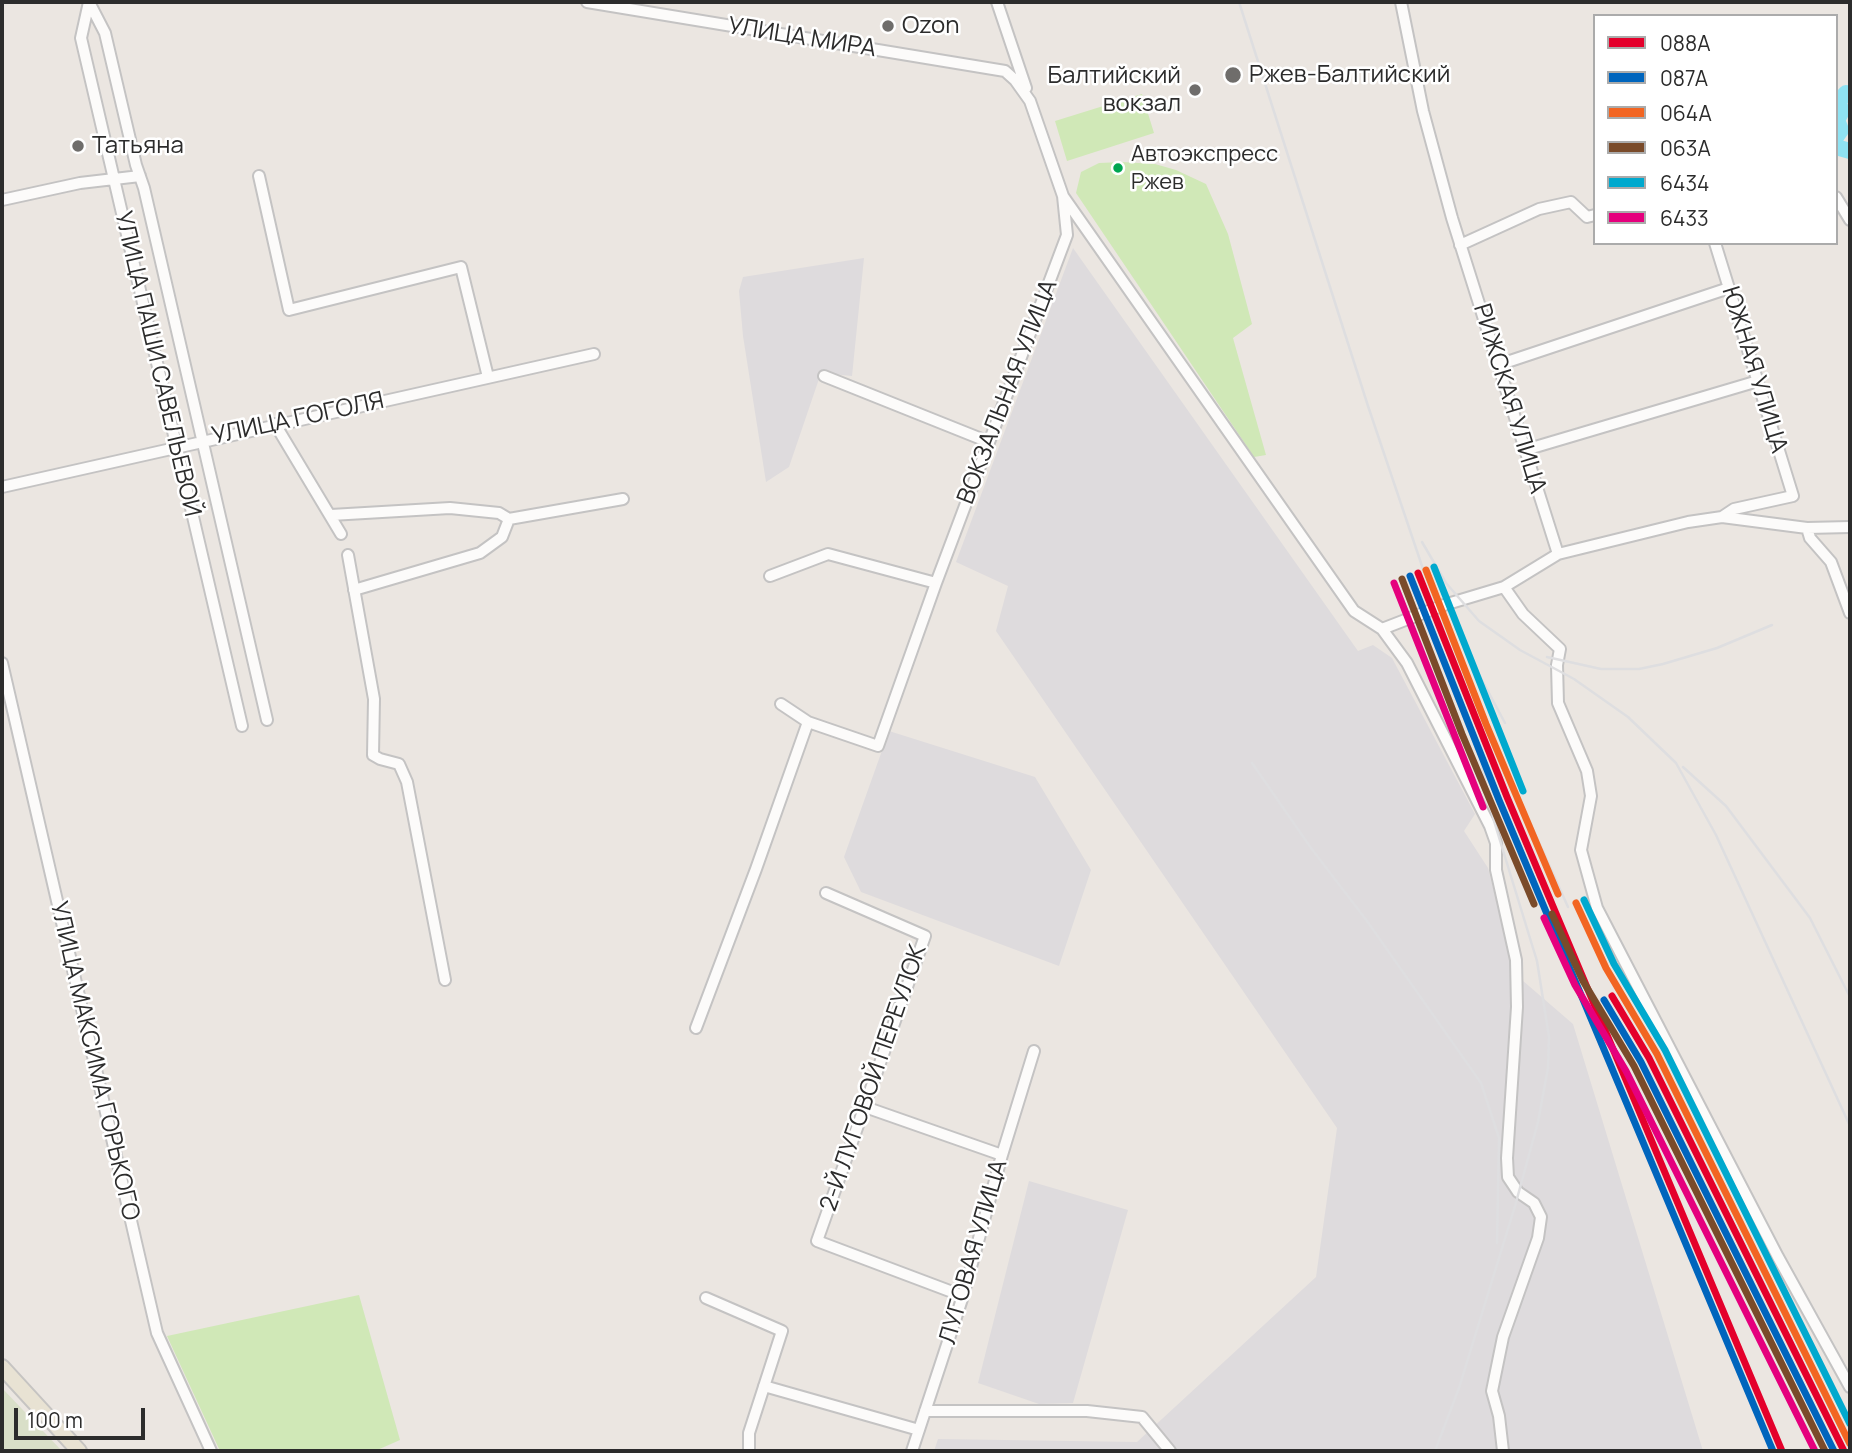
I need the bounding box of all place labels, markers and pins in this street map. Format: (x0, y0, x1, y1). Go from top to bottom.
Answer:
place label: Ozon (902, 12, 960, 40)
marker: Ozon (880, 18, 896, 34)
place label: Ржев-Балтийский (1249, 61, 1450, 89)
place label: Балтийский вокзал (1047, 62, 1181, 118)
marker: Ржев-Балтийский (1223, 65, 1243, 85)
marker: Балтийский вокзал (1187, 82, 1203, 98)
place label: Татьяна (92, 132, 184, 160)
marker: Татьяна (70, 138, 86, 154)
place label: Автоэкспресс Ржев (1131, 142, 1278, 194)
marker: Автоэкспресс Ржев (1111, 161, 1125, 175)

